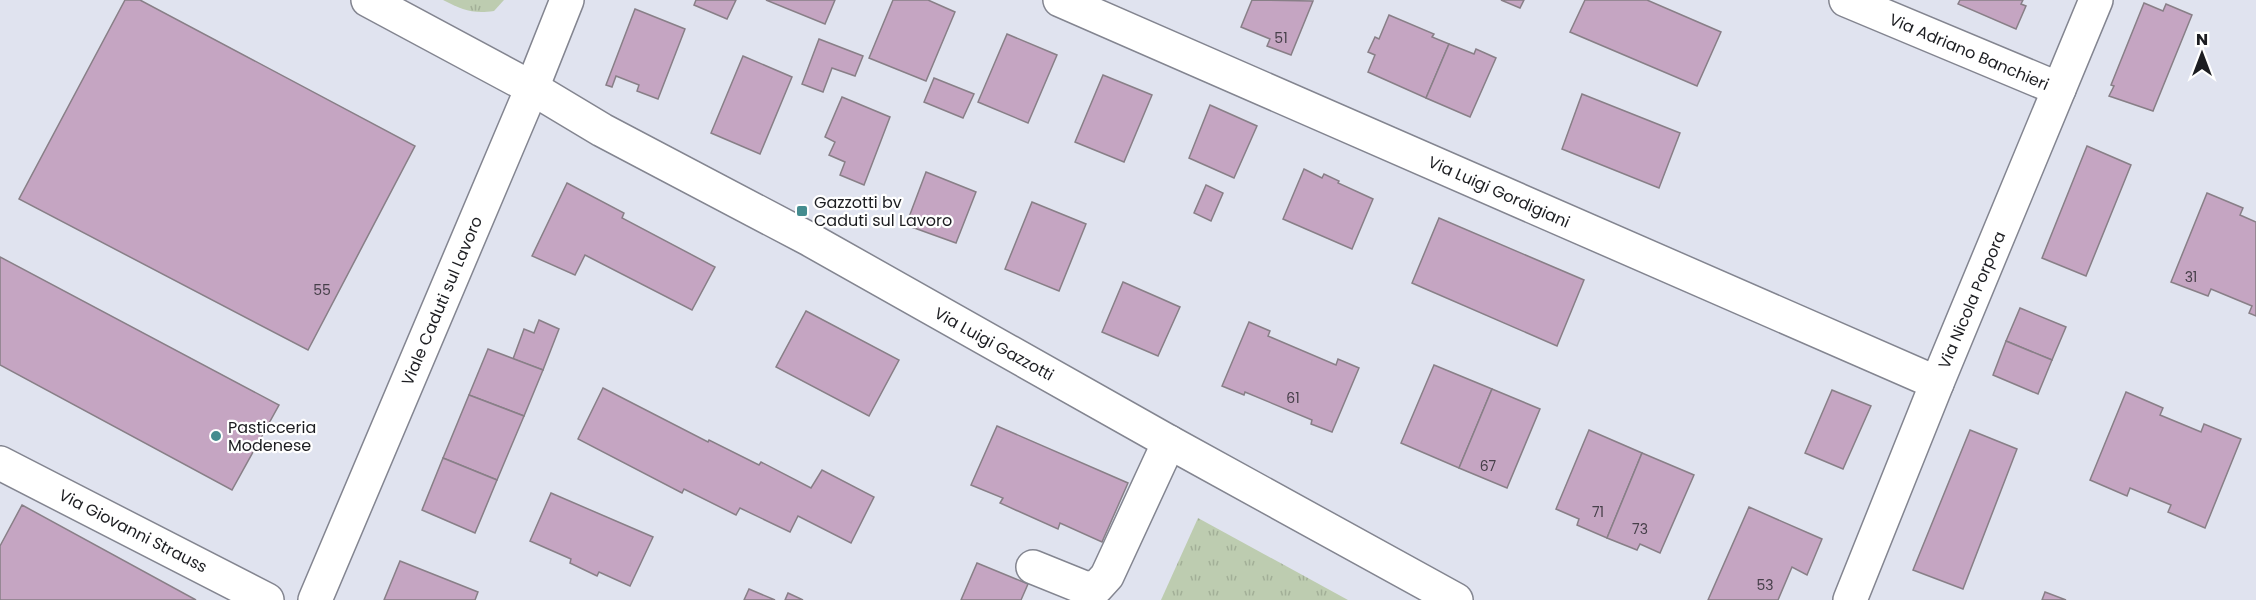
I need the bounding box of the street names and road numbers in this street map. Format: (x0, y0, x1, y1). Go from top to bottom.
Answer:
street label: Via Adriano Banchieri (1886, 8, 2052, 96)
street label: Via Luigi Gordigiani (1424, 150, 1574, 234)
street label: Viale Caduti sul Lavoro (396, 213, 488, 389)
street label: Via Nicola Porpora (1933, 228, 2011, 372)
street label: Via Luigi Gazzotti (930, 302, 1058, 386)
street label: Via Giovanni Strauss (55, 484, 211, 578)

